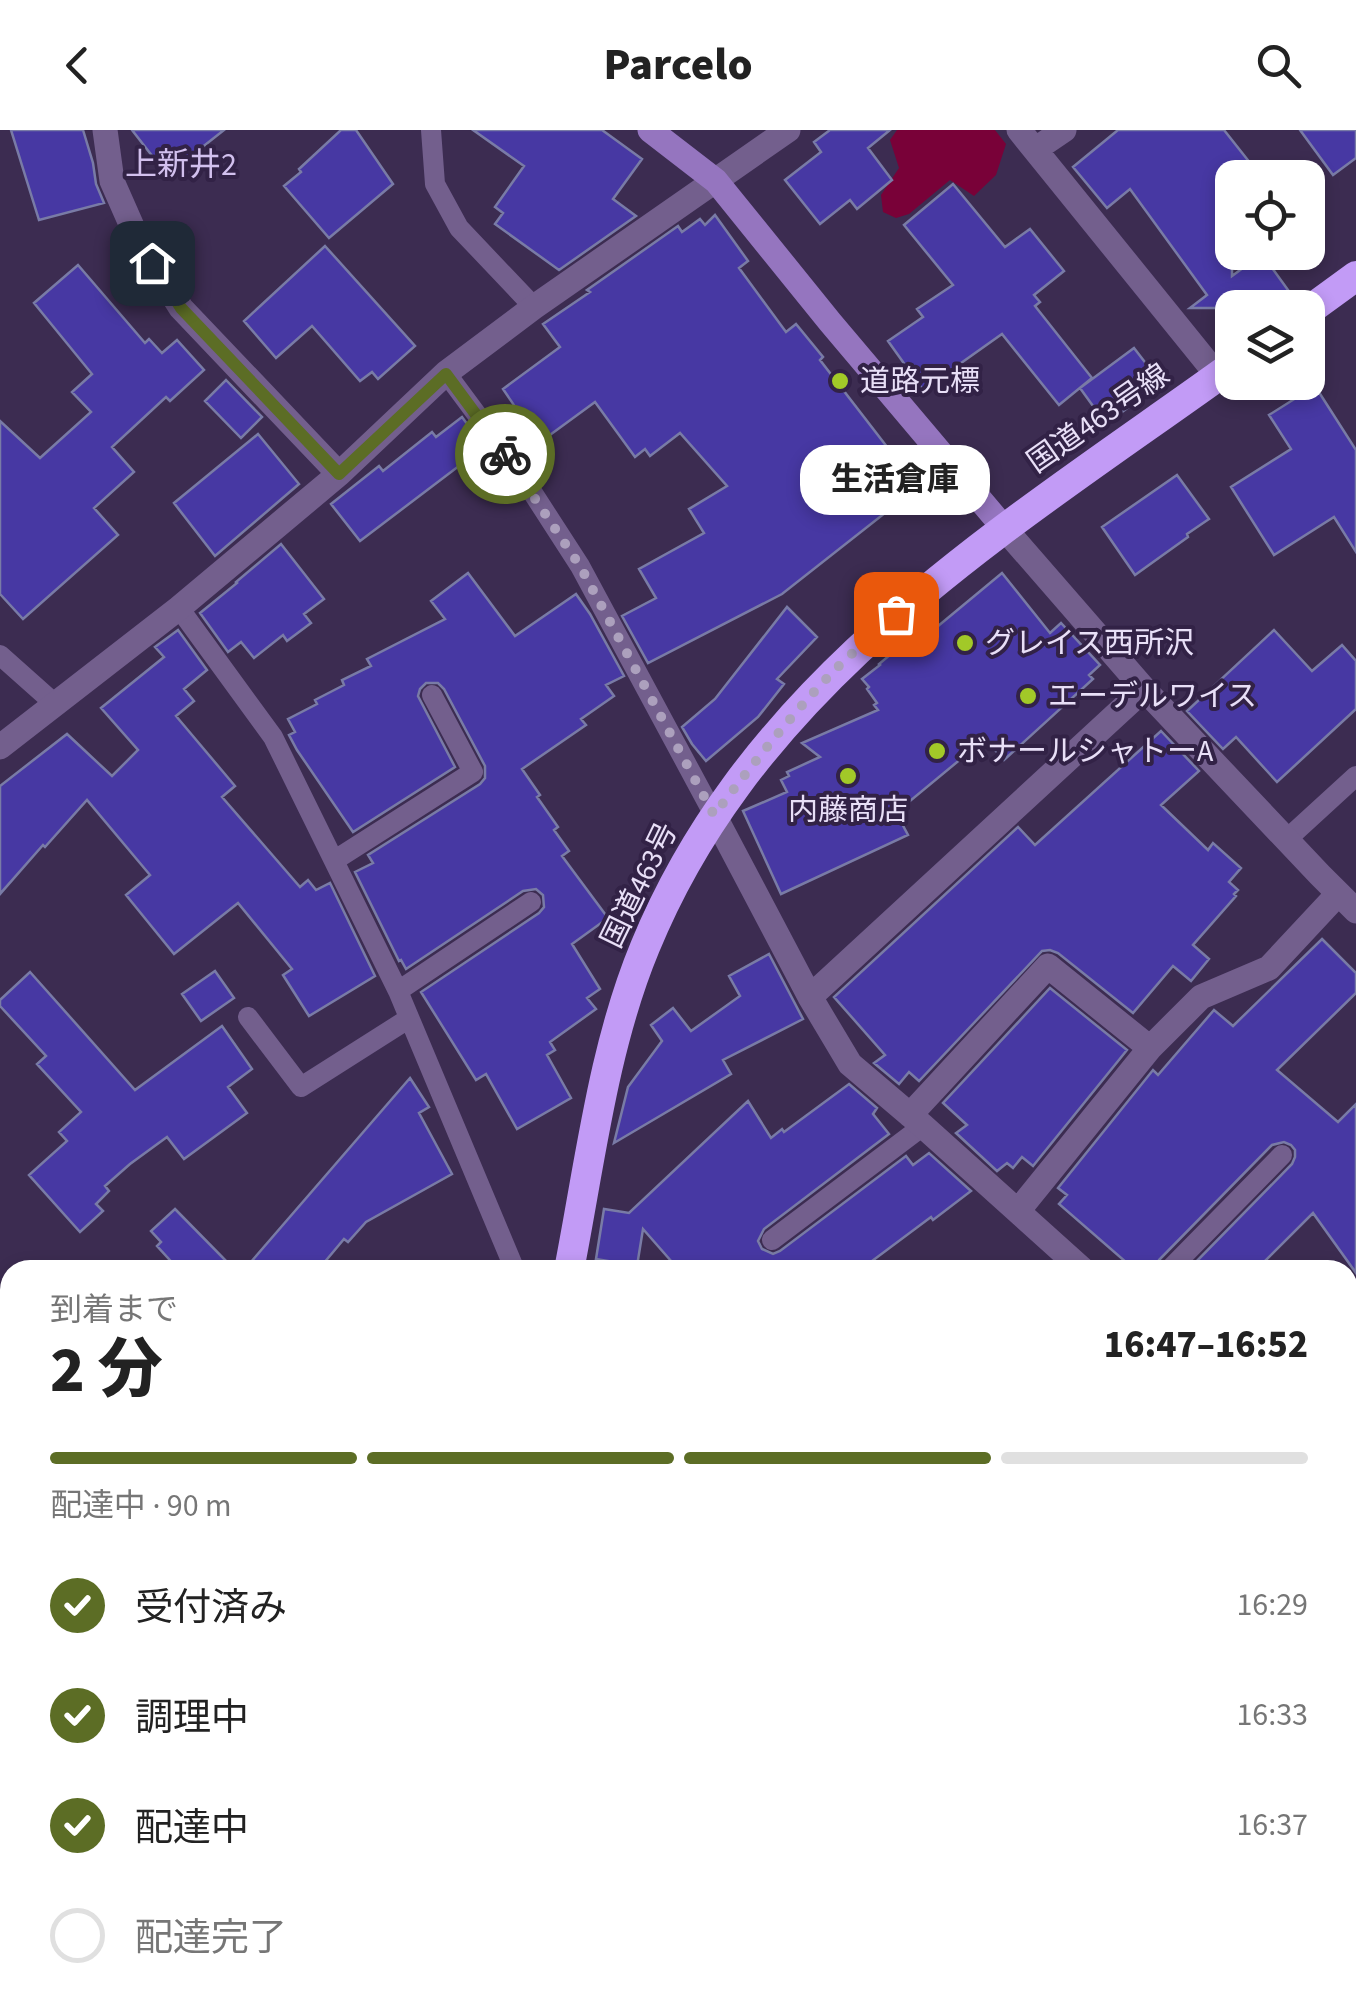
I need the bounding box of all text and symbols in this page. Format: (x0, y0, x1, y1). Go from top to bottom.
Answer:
text: Parcelo (603, 33, 753, 97)
icon: back (50, 38, 105, 93)
icon: search (1251, 38, 1306, 93)
district label: 上新井2 (125, 142, 237, 188)
map controls (1215, 160, 1325, 400)
button: locate (1215, 160, 1325, 270)
pin (110, 221, 195, 306)
icon: home (125, 236, 180, 291)
button: layers (1215, 290, 1325, 400)
street label: 国道463号線 (1018, 354, 1178, 483)
place label: 道路元標 (860, 360, 980, 403)
marker: 道路元標 (829, 370, 851, 392)
courier (455, 404, 555, 504)
icon: bike (478, 427, 533, 482)
callout: 生活倉庫 (801, 444, 991, 514)
text: 生活倉庫 (831, 457, 959, 503)
pin (854, 572, 939, 657)
icon: bag (869, 587, 924, 642)
place label: グレイス西所沢 (985, 622, 1194, 665)
marker: グレイス西所沢 (954, 632, 976, 654)
place label: エーデルワイス (1048, 675, 1257, 718)
marker: エーデルワイス (1017, 685, 1039, 707)
place label: ボナールシャトーA (957, 730, 1214, 773)
marker: ボナールシャトーA (926, 740, 948, 762)
marker: 内藤商店 (837, 765, 859, 787)
place label: 内藤商店 (788, 789, 908, 832)
street label: 国道463号 (591, 815, 688, 955)
text: 到着まで (50, 1287, 178, 1333)
text: 16:47–16:52 (1104, 1318, 1308, 1372)
text: 2 分 (50, 1324, 163, 1417)
text: 配達中 · 90 m (50, 1483, 232, 1529)
icon: check (50, 1578, 105, 1633)
text: 受付済み (135, 1581, 287, 1635)
text: 16:29 (1236, 1582, 1308, 1628)
icon: check (50, 1688, 105, 1743)
text: 調理中 (135, 1691, 249, 1745)
text: 16:33 (1236, 1692, 1308, 1738)
icon: check (50, 1798, 105, 1853)
text: 配達中 (135, 1801, 249, 1855)
text: 16:37 (1236, 1802, 1308, 1848)
text: 配達完了 (135, 1911, 287, 1965)

